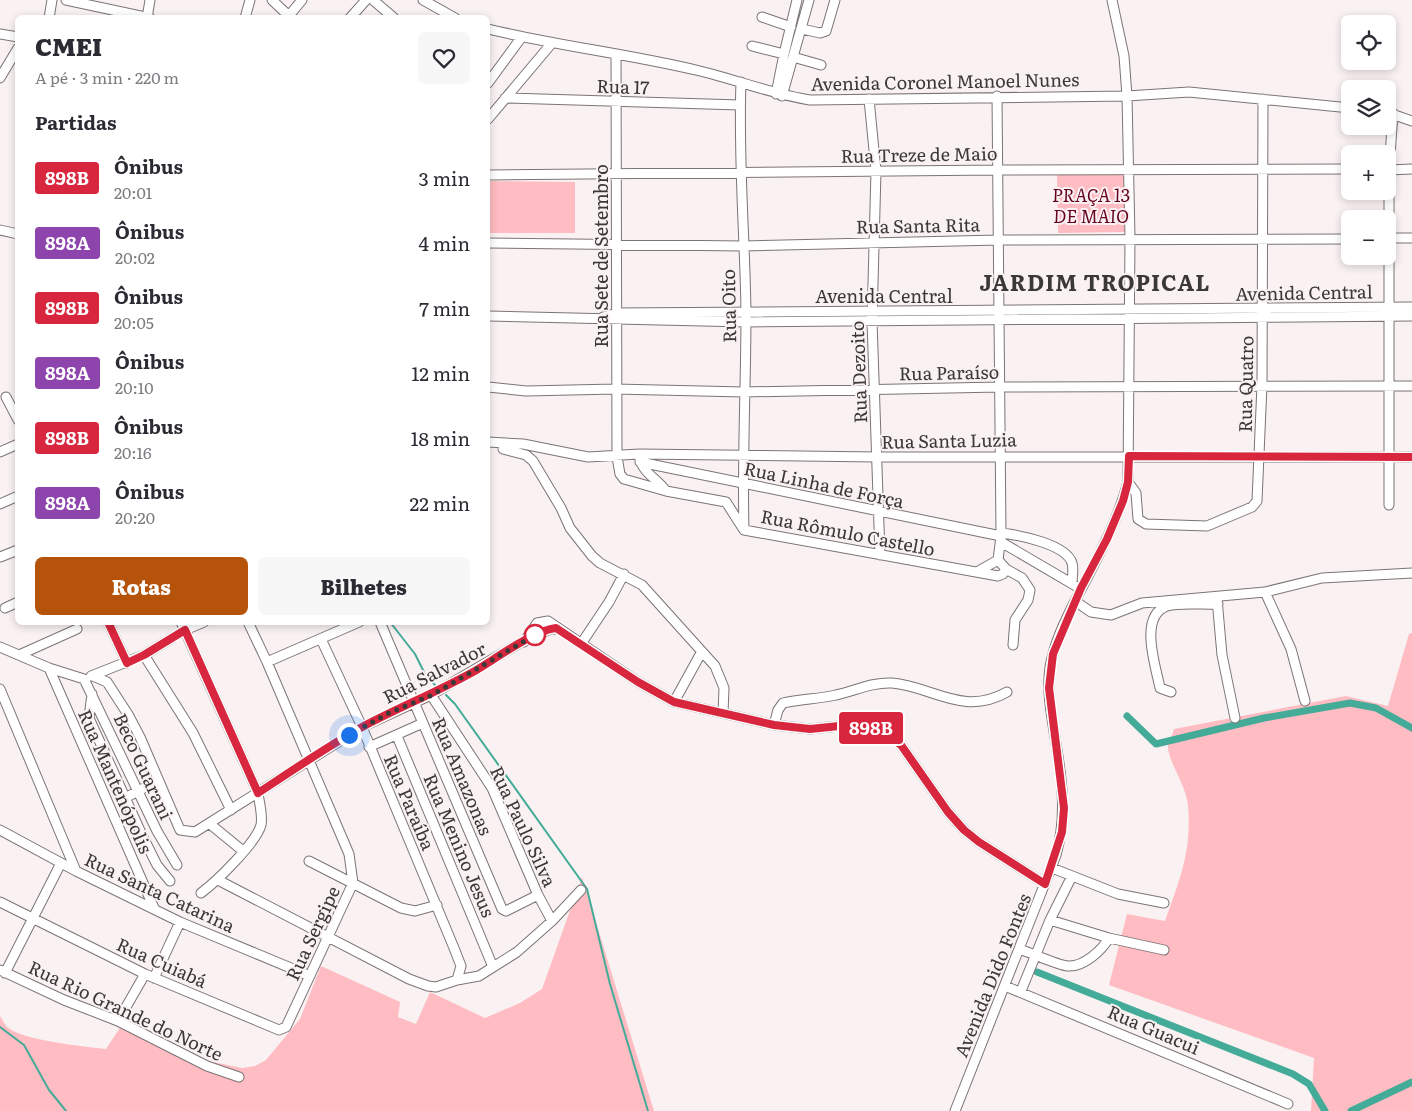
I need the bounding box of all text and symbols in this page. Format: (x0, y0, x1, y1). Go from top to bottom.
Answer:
map controls (1341, 15, 1396, 265)
button: locate (1341, 15, 1396, 70)
text: CMEI (35, 28, 102, 63)
button: heart (418, 32, 470, 84)
text: A pé · 3 min · 220 m (35, 65, 179, 89)
street label: Avenida Coronel Manoel Nunes (811, 65, 1079, 97)
street label: Rua 17 (596, 72, 650, 100)
button: layers (1341, 80, 1396, 135)
text: Partidas (35, 108, 116, 136)
street label: Rua Treze de Maio (840, 139, 998, 169)
button: + (1341, 145, 1396, 200)
text: Ônibus (114, 152, 183, 180)
text: 898B (45, 164, 89, 191)
text: 3 min (419, 164, 470, 192)
street label: Rua Sete de Setembro (587, 164, 614, 348)
text: 20:01 (114, 180, 152, 204)
park label: PRAÇA 13 DE MAIO (1052, 181, 1130, 229)
street label: Rua Santa Rita (856, 210, 981, 240)
button: − (1341, 210, 1396, 265)
text: Ônibus (115, 217, 184, 245)
text: 898A (45, 229, 90, 256)
text: 4 min (418, 229, 470, 257)
text: 20:02 (115, 245, 155, 269)
district label: JARDIM TROPICAL (980, 265, 1210, 298)
street label: Rua Oito (714, 269, 742, 343)
street label: Avenida Central (1235, 277, 1373, 307)
text: Ônibus (114, 282, 183, 310)
street label: Avenida Central (815, 282, 953, 309)
text: 898B (45, 294, 89, 321)
text: 7 min (419, 294, 470, 322)
text: 20:05 (114, 310, 154, 334)
street label: Rua Dezoito (843, 320, 873, 424)
street label: Rua Quatro (1231, 335, 1259, 433)
text: Ônibus (115, 347, 184, 375)
street label: Rua Paraíso (899, 358, 999, 386)
text: 898A (45, 359, 90, 386)
text: 12 min (411, 359, 470, 387)
text: 20:10 (115, 375, 154, 399)
text: Ônibus (114, 412, 183, 440)
text: 898B (45, 424, 89, 451)
text: 18 min (411, 424, 470, 452)
street label: Rua Santa Luzia (881, 425, 1017, 455)
text: 20:16 (114, 440, 152, 464)
street label: Rua Linha de Força (741, 454, 907, 514)
text: Ônibus (115, 477, 184, 505)
text: 898A (45, 489, 90, 516)
text: 22 min (410, 489, 470, 517)
street label: Rua Rômulo Castello (759, 502, 937, 562)
text: 20:20 (115, 505, 155, 529)
button: Rotas (35, 557, 248, 615)
button: Bilhetes (258, 557, 470, 615)
unlabelled marker (524, 624, 546, 646)
street label: Rua Salvador (378, 634, 491, 710)
street label: Rua Mantenópolis (72, 704, 160, 858)
street label: Beco Guarani (108, 708, 180, 824)
line badge: 898B (836, 712, 906, 744)
street label: Rua Amazonas (426, 713, 500, 839)
text: 898B (849, 714, 893, 741)
your location (337, 723, 362, 748)
street label: Rua Paraíba (378, 750, 442, 854)
street label: Rua Paulo Silva (484, 761, 564, 891)
street label: Rua Menino Jesus (418, 769, 502, 921)
street label: Rua Santa Catarina (80, 845, 240, 939)
street label: Rua Sergipe (278, 881, 346, 985)
street label: Avenida Dido Fontes (947, 889, 1037, 1061)
street label: Rua Cuiabá (112, 930, 212, 994)
street label: Rua Rio Grande do Norte (24, 953, 228, 1067)
street label: Rua Guacui (1104, 997, 1204, 1061)

